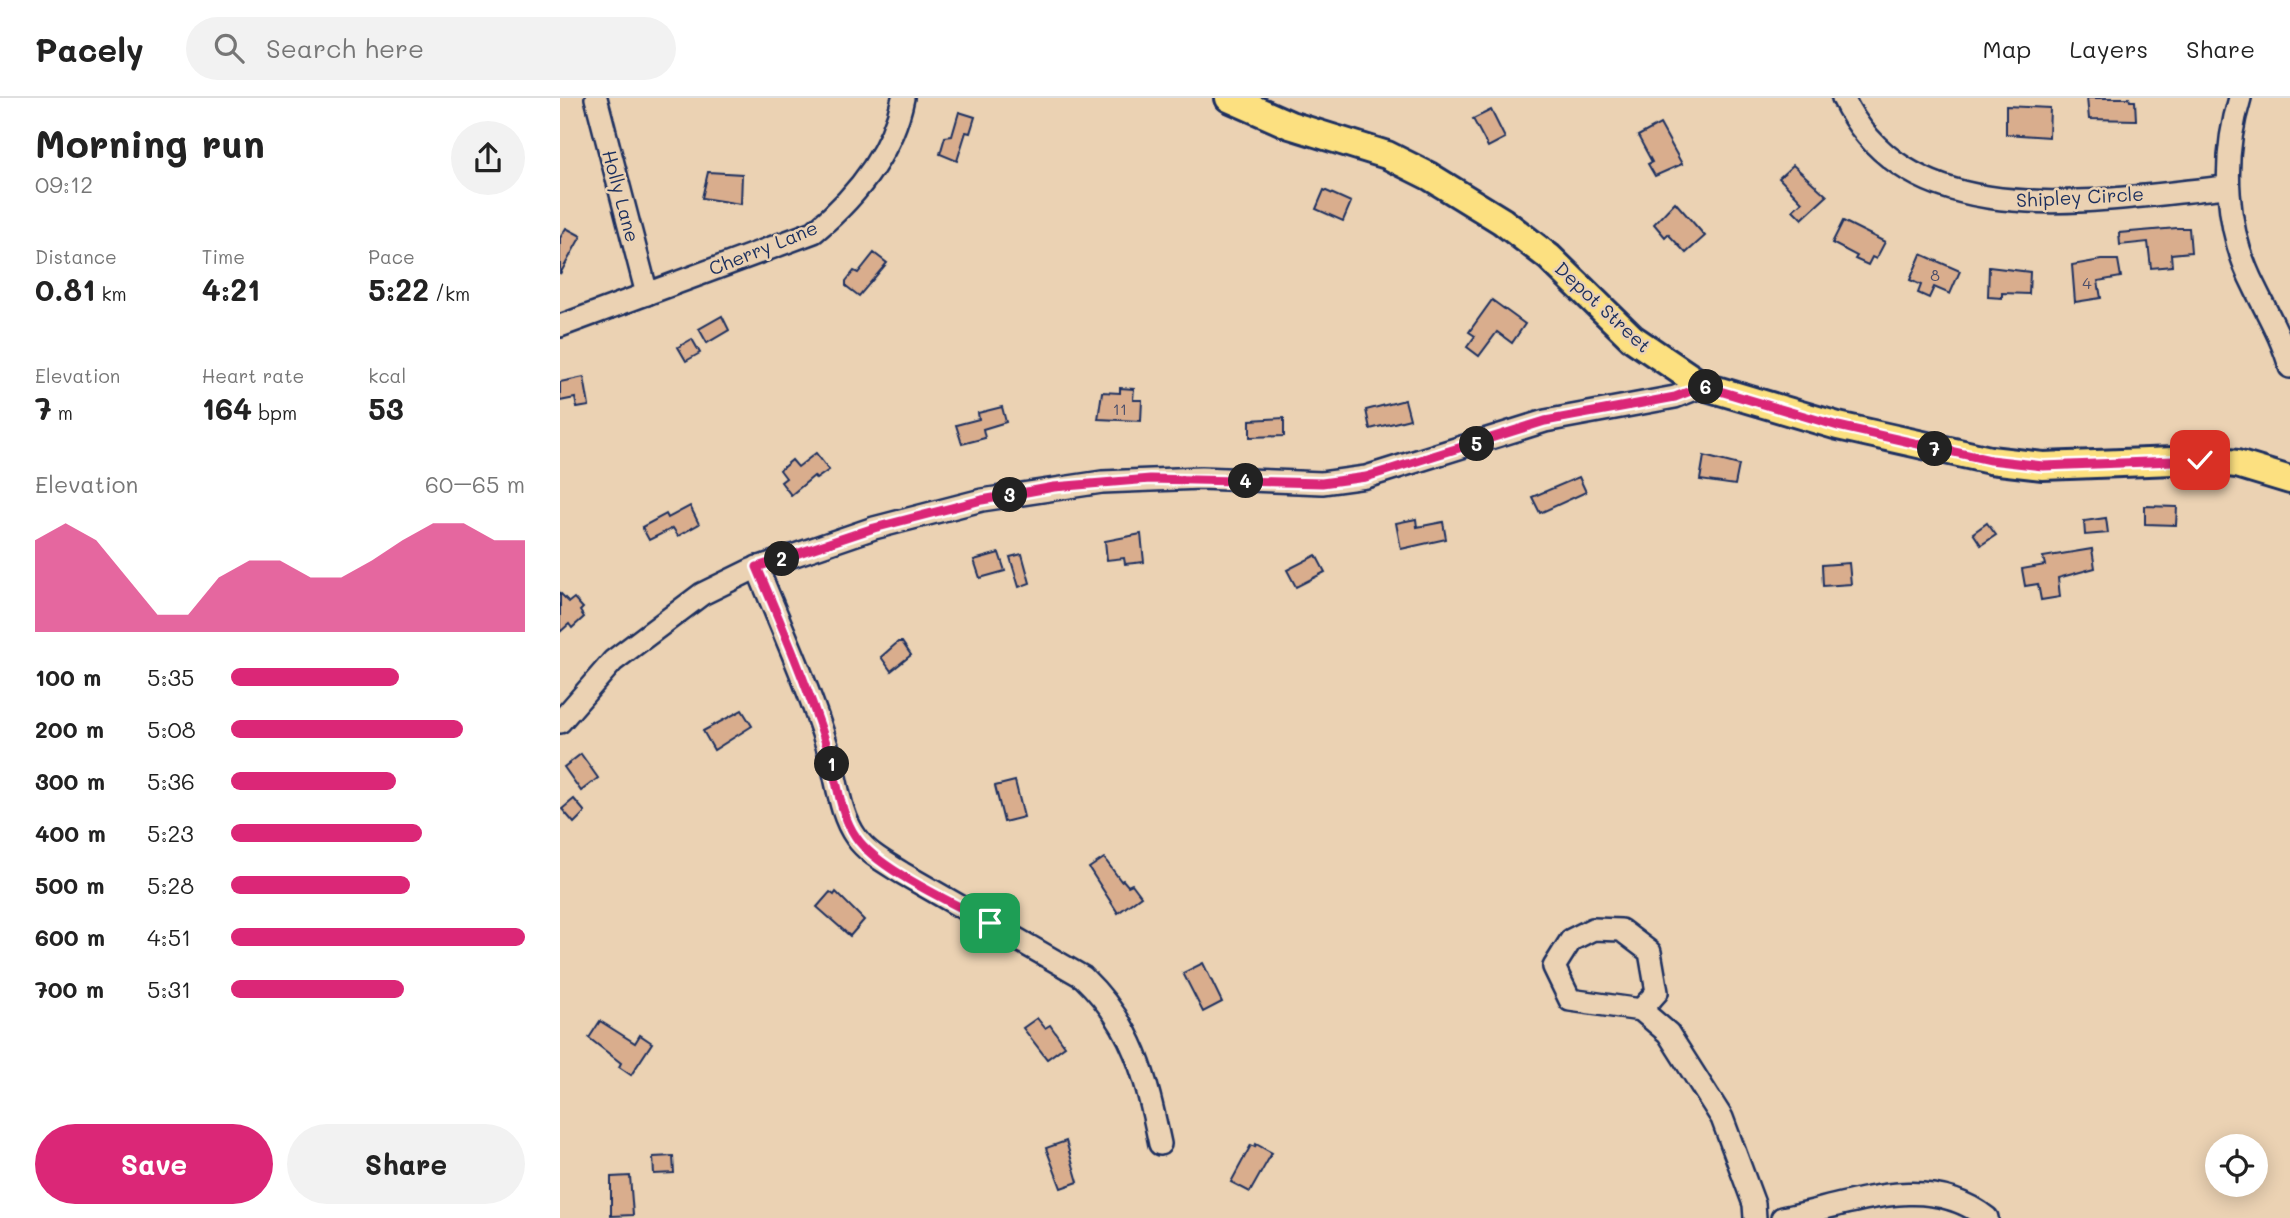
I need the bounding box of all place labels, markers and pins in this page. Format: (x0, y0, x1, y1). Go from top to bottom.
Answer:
pin: 6 (1688, 370, 1724, 404)
pin: 5 (1460, 426, 1494, 462)
pin (2170, 430, 2230, 490)
pin: 7 (1918, 432, 1952, 466)
pin: 4 (1228, 464, 1264, 498)
pin: 3 (993, 478, 1028, 512)
pin: 2 (764, 542, 800, 576)
pin: 1 (814, 746, 850, 782)
pin (960, 893, 1020, 953)

